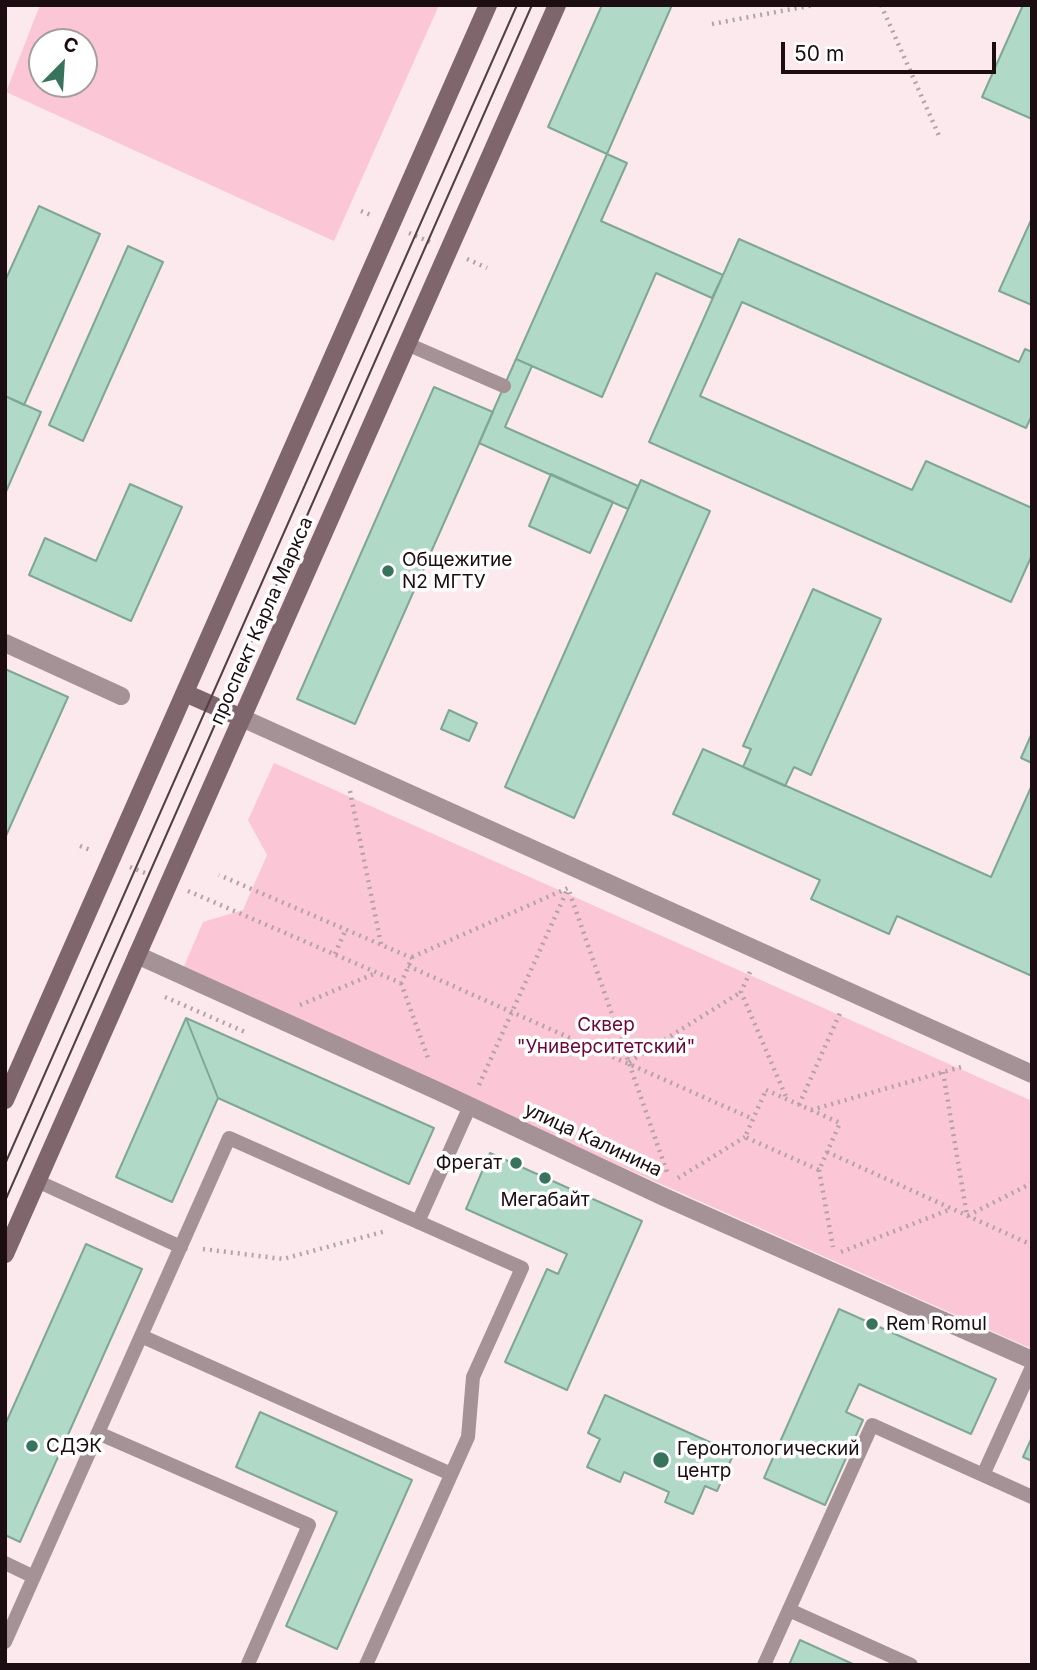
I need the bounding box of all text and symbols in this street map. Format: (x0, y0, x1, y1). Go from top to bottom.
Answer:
north arrow (28, 28, 98, 98)
scale bar (785, 28, 1000, 72)
text: С (60, 32, 82, 59)
text: 50 m (794, 41, 844, 66)
street label: проспект Карла Маркса (206, 514, 318, 728)
place label: Общежитие N2 МГТУ (402, 549, 512, 593)
marker: Общежитие N2 МГТУ (380, 563, 396, 579)
park label: Сквер "Университетский" (517, 1014, 695, 1058)
street label: улица Калинина (521, 1098, 665, 1182)
place label: Фрегат (436, 1152, 502, 1174)
marker: Фрегат (508, 1155, 524, 1171)
marker: Мегабайт (537, 1170, 553, 1186)
place label: Мегабайт (500, 1189, 590, 1211)
place label: Rem Romul (886, 1313, 987, 1335)
marker: Rem Romul (864, 1316, 880, 1332)
place label: СДЭК (46, 1435, 102, 1457)
marker: СДЭК (24, 1438, 40, 1454)
place label: Геронтологический центр (677, 1438, 860, 1482)
marker: Геронтологический центр (651, 1450, 671, 1470)

